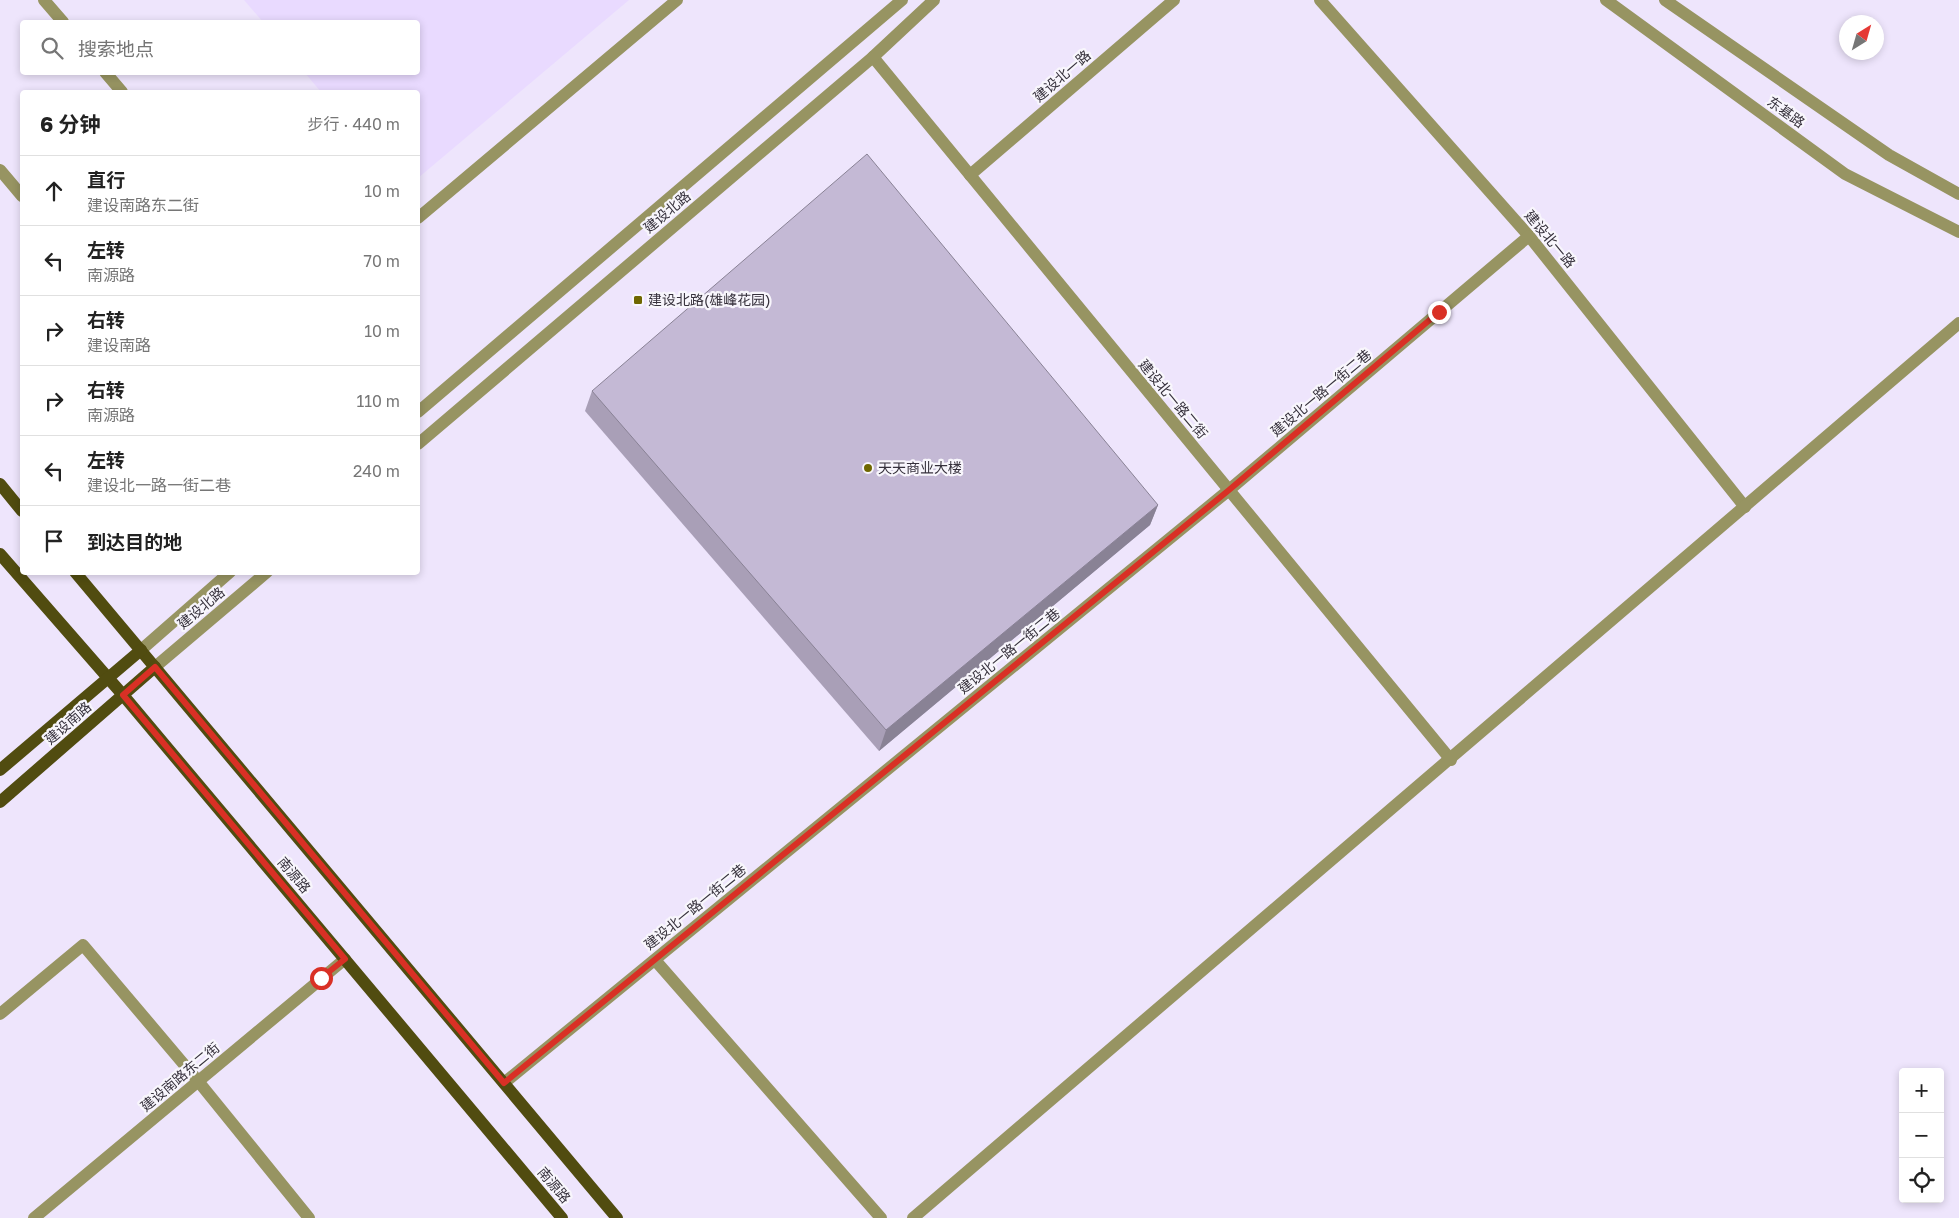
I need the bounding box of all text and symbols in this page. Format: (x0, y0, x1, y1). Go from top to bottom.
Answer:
north arrow (1839, 15, 1884, 60)
search box (20, 20, 420, 75)
icon: search (38, 34, 66, 62)
text: 搜索地点 (78, 37, 154, 60)
street label: 建设北一路 (1030, 46, 1094, 105)
street label: 东基路 (1764, 92, 1808, 131)
text: 6 分钟 (40, 111, 101, 137)
text: 步行 · 440 m (308, 114, 400, 134)
text: 直行 (87, 168, 125, 191)
icon: ahead (40, 177, 68, 205)
text: 10 m (364, 181, 400, 201)
street label: 建设北路 (640, 187, 694, 236)
text: 建设南路东二街 (87, 195, 199, 215)
street label: 建设北一路 (1521, 206, 1579, 271)
text: 左转 (87, 238, 125, 261)
icon: left (40, 247, 68, 275)
text: 70 m (363, 251, 400, 271)
text: 南源路 (87, 265, 135, 285)
place label: 建设北路(雄峰花园) (648, 291, 771, 308)
marker: 建设北路(雄峰花园) (632, 294, 644, 306)
route end (1428, 301, 1451, 324)
text: 右转 (87, 308, 125, 331)
icon: right (40, 317, 68, 345)
text: 10 m (364, 321, 400, 341)
text: 建设南路 (87, 335, 151, 355)
street label: 建设北一路一街二巷 (1267, 346, 1374, 440)
street label: 建设北一路二街 (1135, 356, 1211, 442)
text: 右转 (87, 378, 125, 401)
icon: right (40, 387, 68, 415)
text: 110 m (356, 391, 400, 411)
text: 南源路 (87, 405, 135, 425)
text: 左转 (87, 448, 125, 471)
icon: left (40, 457, 68, 485)
place label: 天天商业大楼 (878, 459, 962, 476)
text: 240 m (353, 461, 400, 481)
marker: 天天商业大楼 (862, 462, 874, 474)
text: 建设北一路一街二巷 (87, 475, 231, 495)
icon: arrive (40, 527, 68, 555)
text: 到达目的地 (87, 530, 182, 553)
street label: 建设北路 (174, 583, 228, 632)
street label: 建设北一路一街二巷 (954, 604, 1063, 697)
street label: 建设南路 (41, 698, 94, 747)
street label: 南源路 (274, 853, 314, 896)
street label: 建设北一路一街二巷 (640, 860, 749, 953)
route start (310, 967, 333, 990)
street label: 建设南路东二街 (137, 1039, 223, 1115)
map controls (1899, 1068, 1944, 1203)
button: + (1899, 1068, 1944, 1113)
button: − (1899, 1113, 1944, 1158)
button: locate (1899, 1158, 1944, 1203)
street label: 南源路 (534, 1163, 574, 1206)

